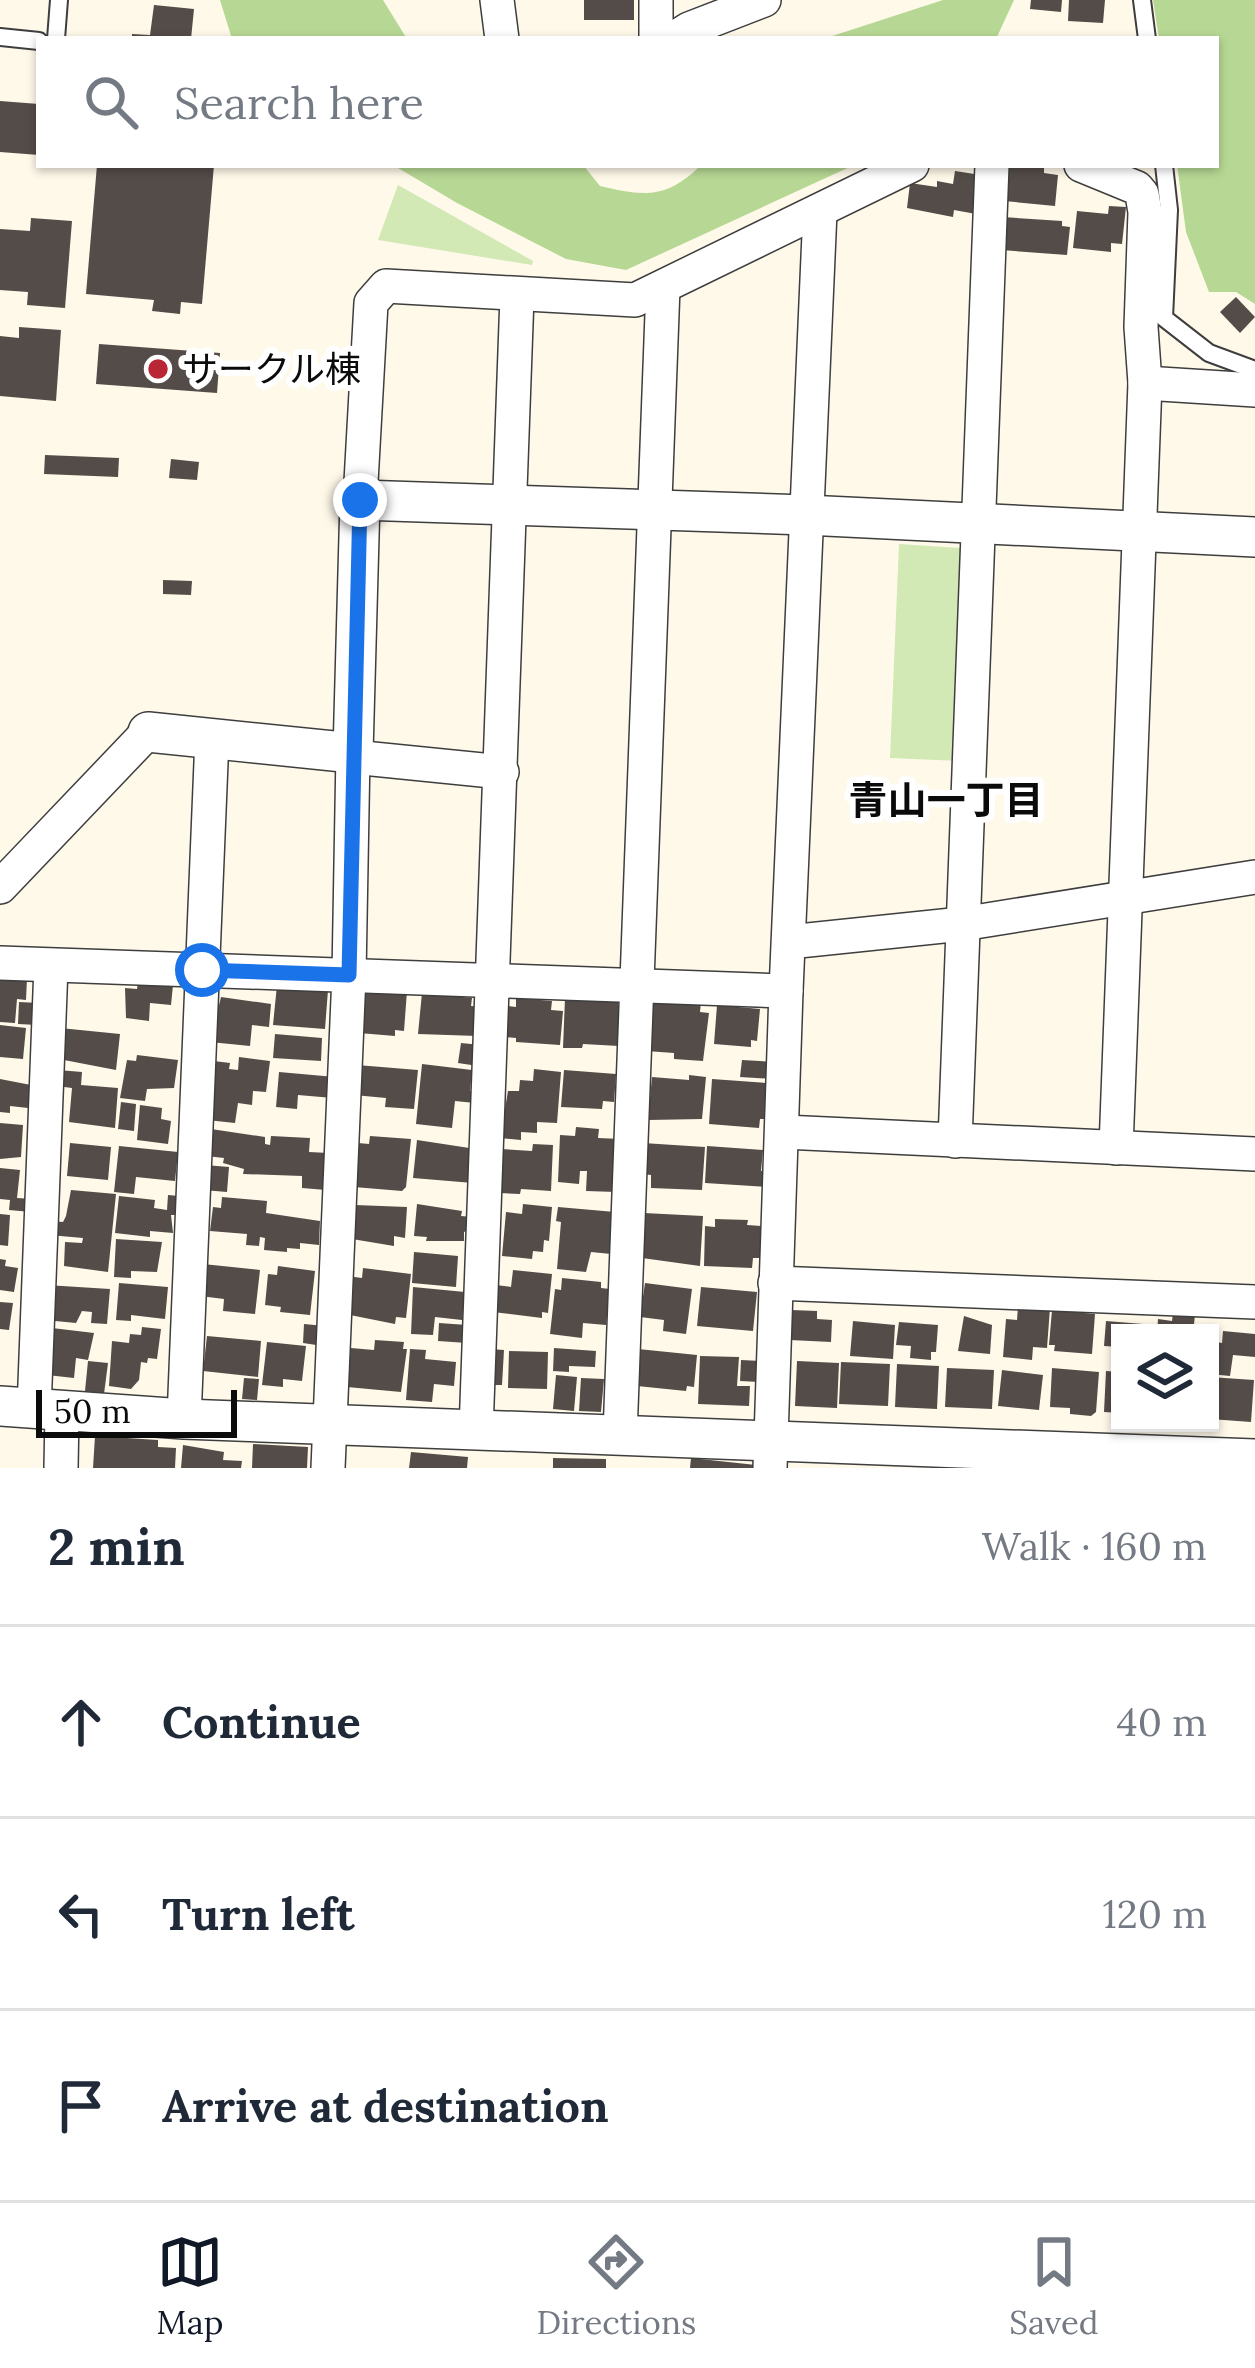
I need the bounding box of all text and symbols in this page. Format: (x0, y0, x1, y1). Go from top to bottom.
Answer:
search box (36, 36, 1219, 168)
icon: search (78, 69, 144, 135)
text: Search here (174, 74, 424, 131)
place label: サークル棟 (182, 346, 361, 392)
marker: サークル棟 (145, 356, 171, 382)
route end (333, 473, 387, 527)
district label: 青山一丁目 (848, 775, 1044, 825)
route start (175, 943, 229, 997)
map controls (1111, 1324, 1219, 1432)
button: layers (1111, 1324, 1219, 1432)
scale bar (36, 1384, 237, 1437)
text: 50 m (54, 1390, 131, 1432)
text: 2 min (48, 1514, 185, 1579)
text: Walk · 160 m (982, 1521, 1207, 1571)
icon: ahead (48, 1689, 114, 1755)
text: Continue (162, 1693, 361, 1750)
text: 40 m (1117, 1697, 1207, 1747)
icon: left (48, 1881, 114, 1947)
text: Turn left (162, 1885, 355, 1942)
text: 120 m (1103, 1889, 1207, 1939)
icon: arrive (48, 2073, 114, 2139)
text: Arrive at destination (162, 2077, 609, 2134)
tab: Map (156, 2229, 224, 2343)
tab: Directions (537, 2229, 696, 2343)
tab: Saved (1009, 2229, 1098, 2343)

